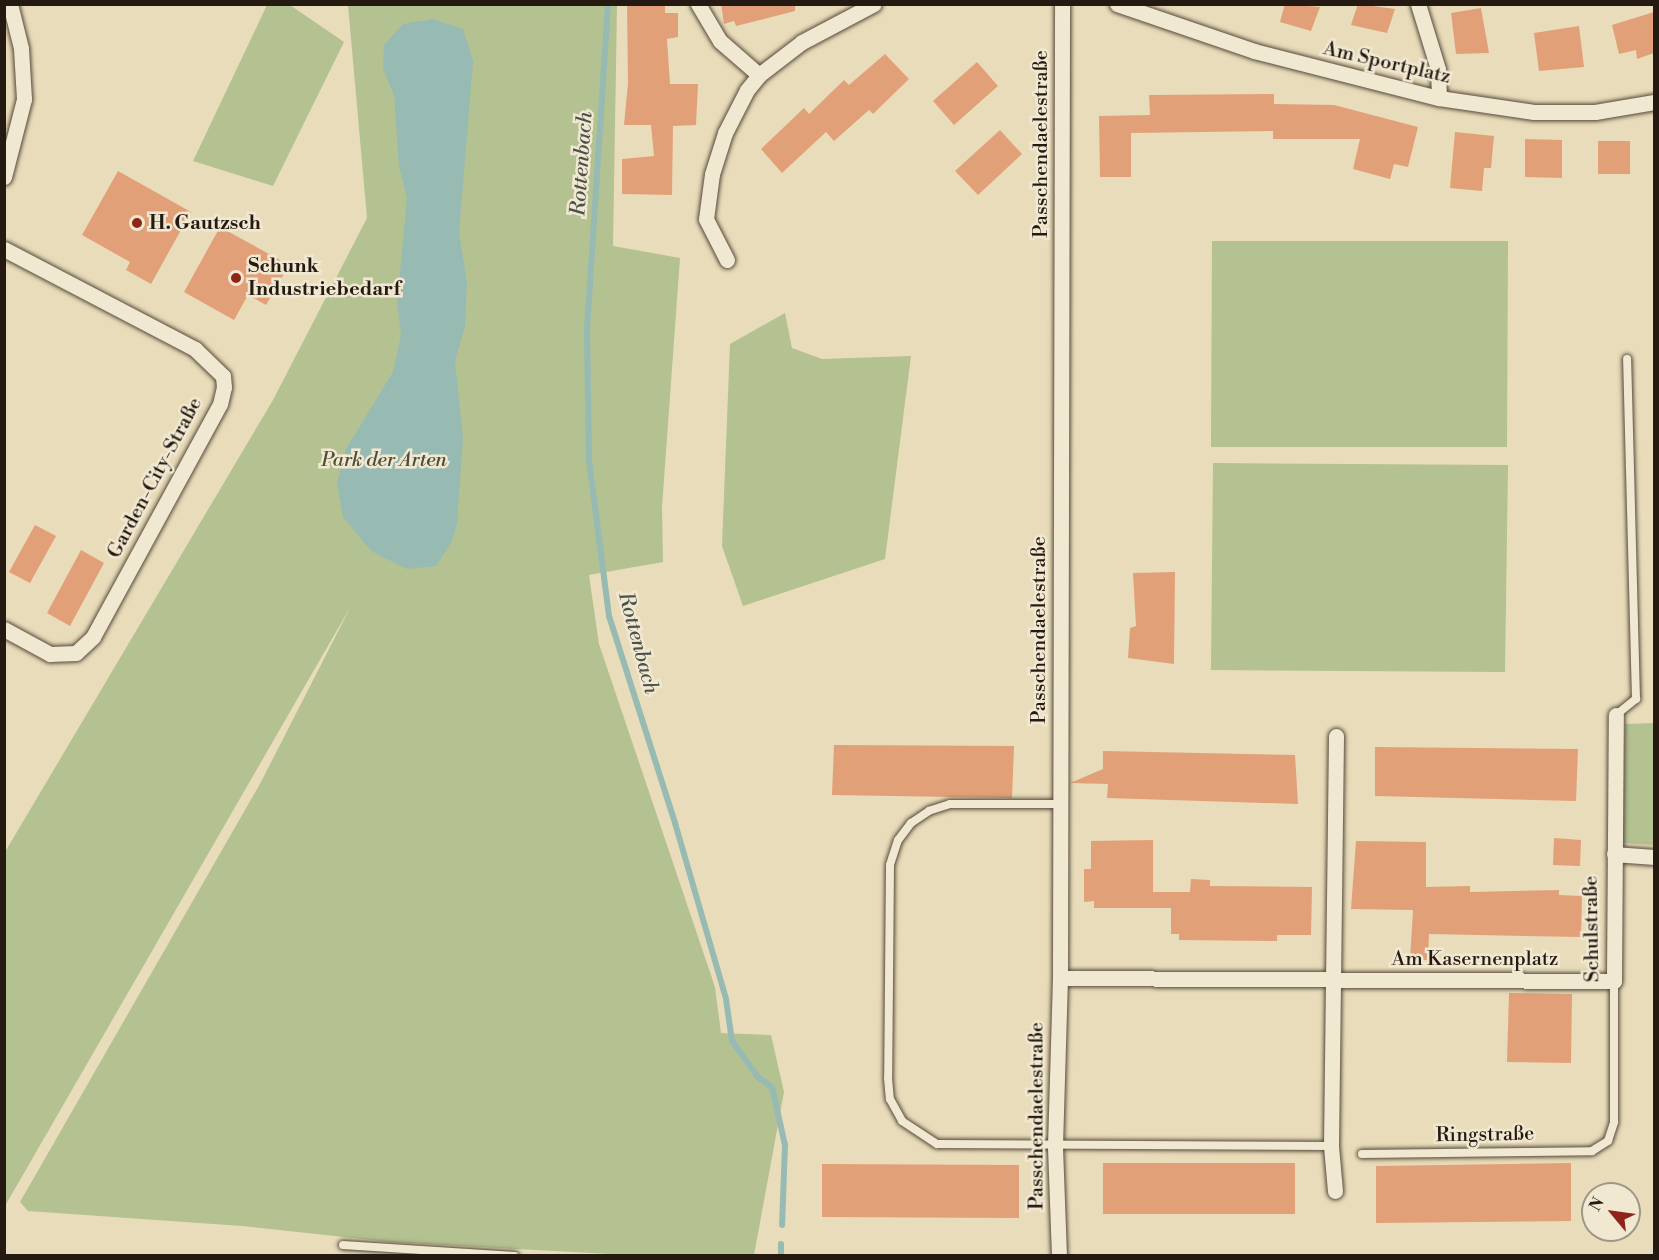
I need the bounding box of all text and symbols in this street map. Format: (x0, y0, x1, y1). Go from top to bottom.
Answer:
street label: Am Sportplatz (1321, 37, 1453, 89)
street label: Passchendaelestraße (1029, 50, 1053, 238)
water label: Rottenbach (566, 111, 598, 217)
place label: H. Gautzsch (149, 211, 261, 235)
marker: H. Gautzsch (130, 216, 144, 230)
place label: Schunk Industriebedarf (248, 254, 400, 301)
marker: Schunk Industriebedarf (229, 271, 243, 285)
street label: Garden-City-Straße (102, 394, 208, 562)
park label: Park der Arten (321, 448, 447, 472)
street label: Passchendaelestraße (1027, 536, 1051, 724)
water label: Rottenbach (612, 589, 664, 697)
street label: Schulstraße (1579, 875, 1605, 983)
street label: Am Kasernenplatz (1392, 947, 1558, 971)
street label: Passchendaelestraße (1025, 1022, 1049, 1210)
street label: Ringstraße (1435, 1122, 1535, 1148)
north arrow (1581, 1182, 1641, 1242)
text: N (1585, 1194, 1609, 1215)

